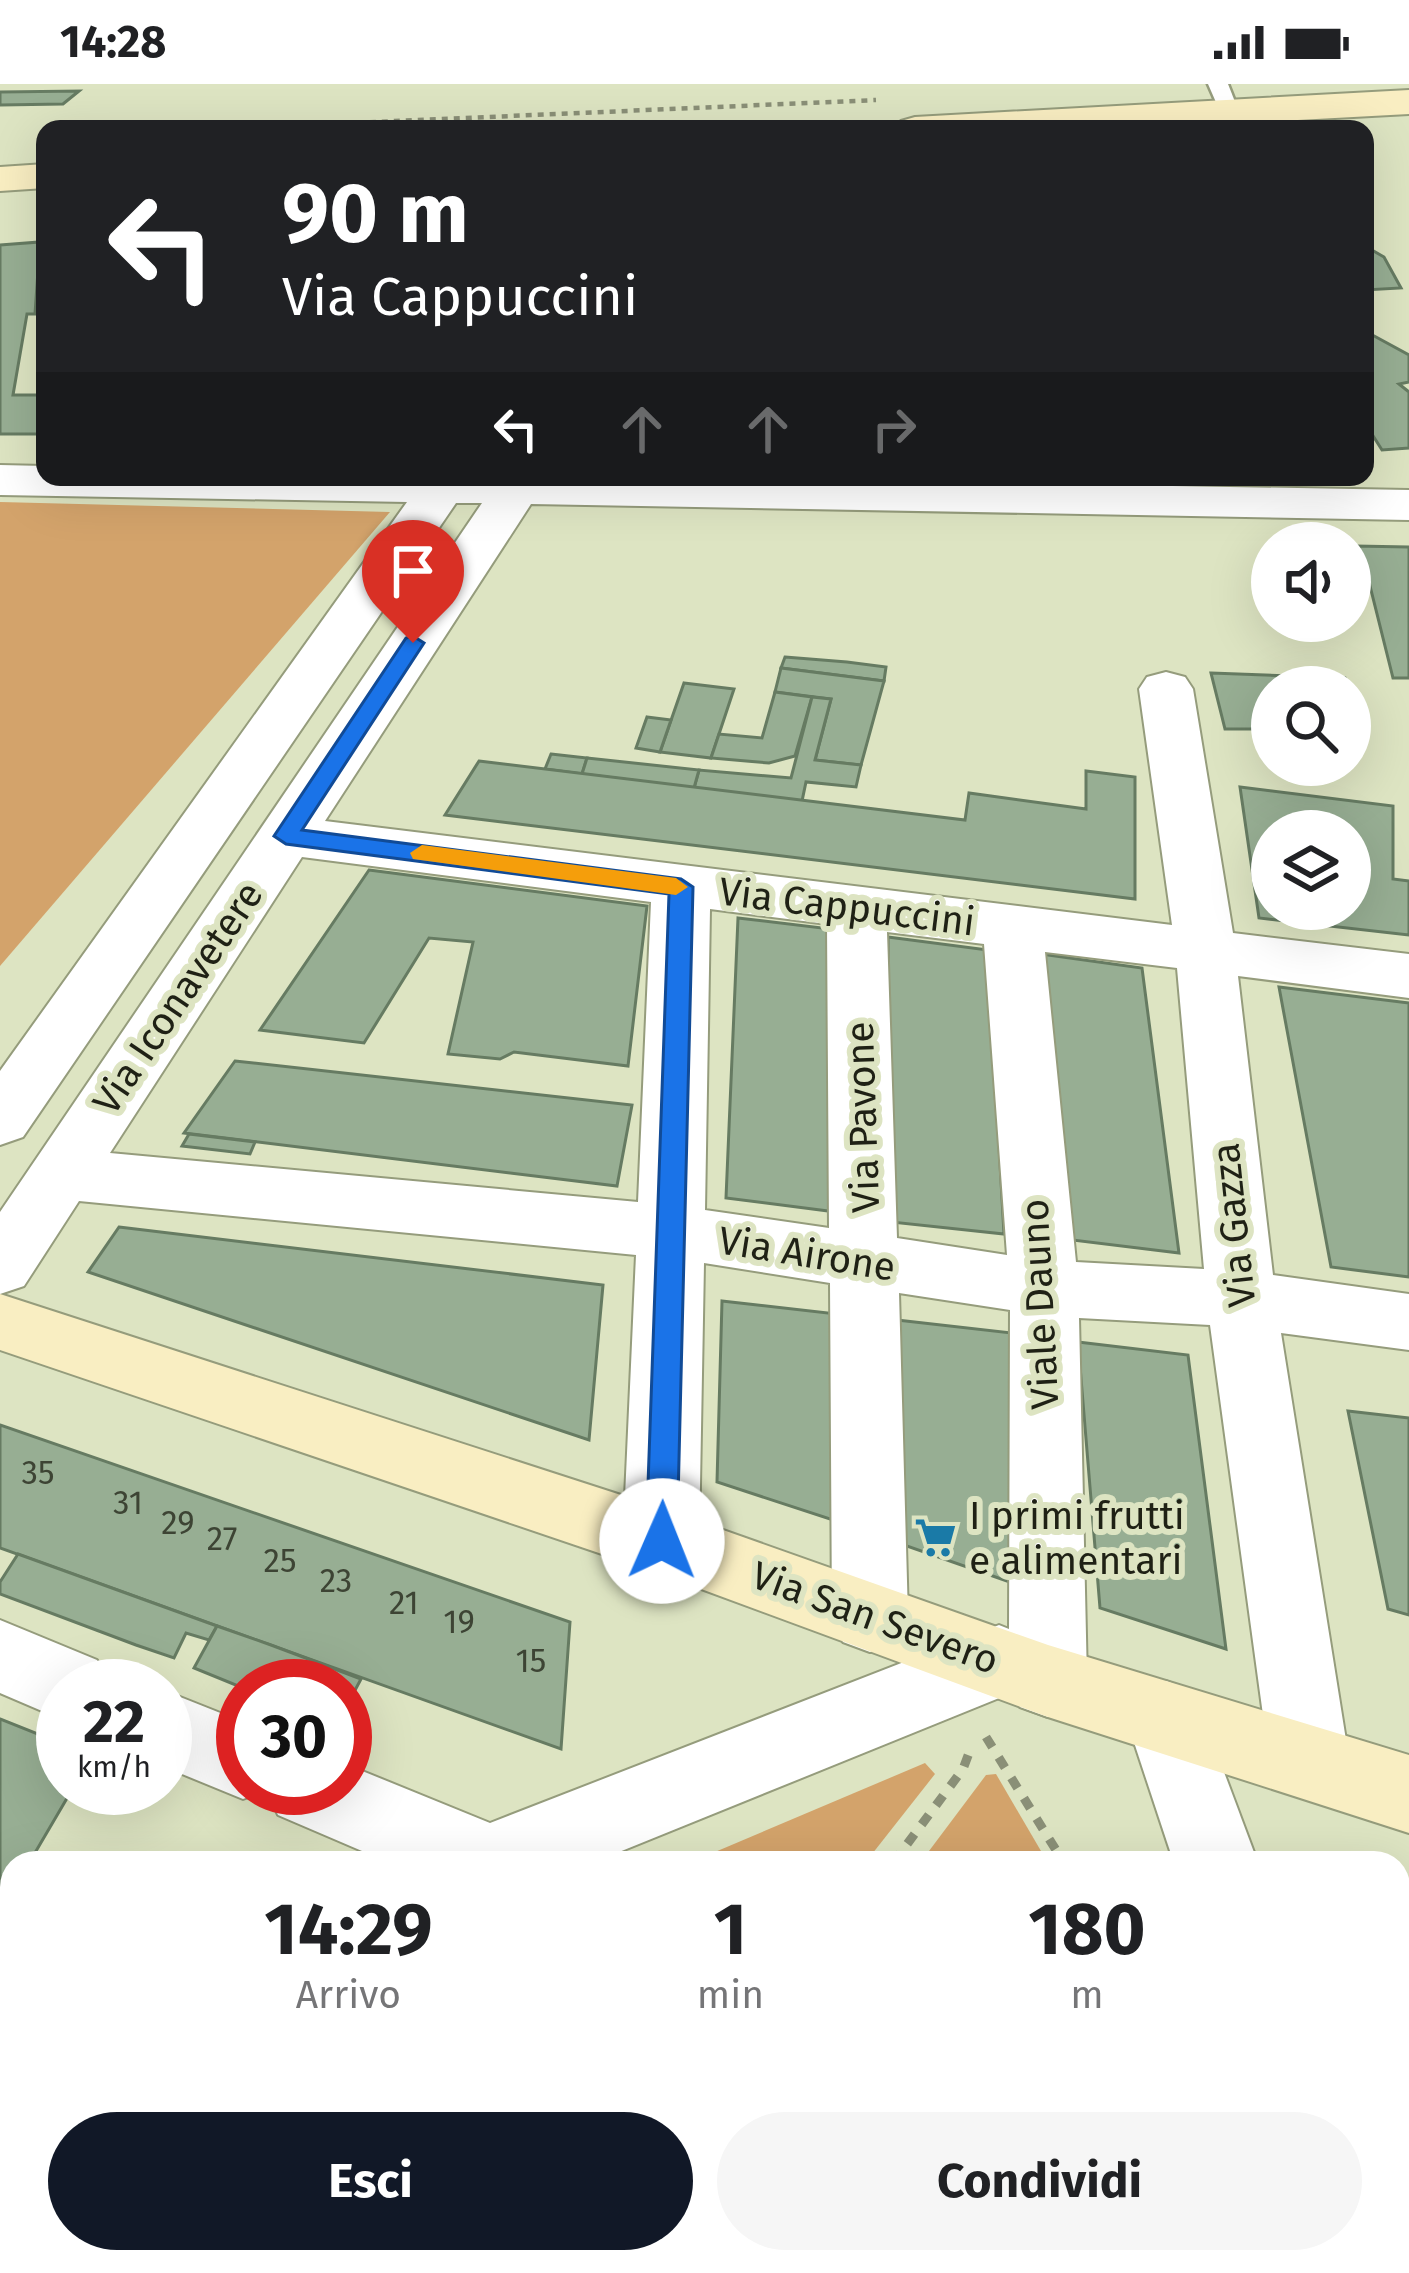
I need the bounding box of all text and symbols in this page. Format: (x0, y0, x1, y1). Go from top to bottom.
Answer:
text: 14:28 (60, 15, 167, 69)
text: 90 m (282, 163, 469, 264)
icon: left (84, 168, 240, 324)
text: Via Cappuccini (282, 265, 638, 329)
icon: left (483, 396, 549, 462)
icon: ahead (609, 396, 675, 462)
icon: ahead (735, 396, 801, 462)
icon: right (861, 396, 927, 462)
pin (362, 520, 464, 643)
map controls (1251, 522, 1371, 930)
button: sound (1251, 522, 1371, 642)
icon: arrive (380, 538, 446, 604)
button: search (1251, 666, 1371, 786)
button: layers (1251, 810, 1371, 930)
street label: Via Cappuccini (717, 868, 977, 946)
street label: Via Iconavetere (83, 873, 273, 1123)
street label: Via Pavone (837, 1021, 889, 1213)
street label: Via Gazza (1203, 1141, 1265, 1309)
street label: Viale Dauno (1012, 1198, 1068, 1410)
street label: Via Airone (715, 1217, 899, 1291)
house number: 35 (22, 1453, 55, 1493)
position arrow (599, 1478, 725, 1604)
house number: 31 (113, 1483, 143, 1523)
place label: I primi frutti e alimentari (969, 1493, 1185, 1584)
house number: 29 (161, 1503, 195, 1543)
supermarket icon: I primi frutti e alimentari (912, 1515, 958, 1561)
house number: 27 (207, 1519, 237, 1559)
house number: 25 (264, 1541, 296, 1581)
street label: Via San Severo (745, 1552, 1005, 1684)
house number: 23 (320, 1561, 352, 1601)
house number: 21 (389, 1583, 419, 1623)
house number: 19 (443, 1602, 475, 1642)
house number: 15 (516, 1641, 546, 1681)
speed limit sign: 30 (216, 1659, 372, 1815)
text: 22 (83, 1686, 145, 1758)
text: km/h (77, 1749, 151, 1785)
text: 14:29 (264, 1887, 432, 1973)
text: 1 (714, 1887, 747, 1973)
text: 180 (1028, 1887, 1146, 1973)
text: Arrivo (296, 1972, 401, 2018)
text: min (697, 1972, 764, 2018)
text: m (1070, 1972, 1104, 2018)
button: Esci (48, 2112, 693, 2250)
button: Condividi (717, 2112, 1362, 2250)

